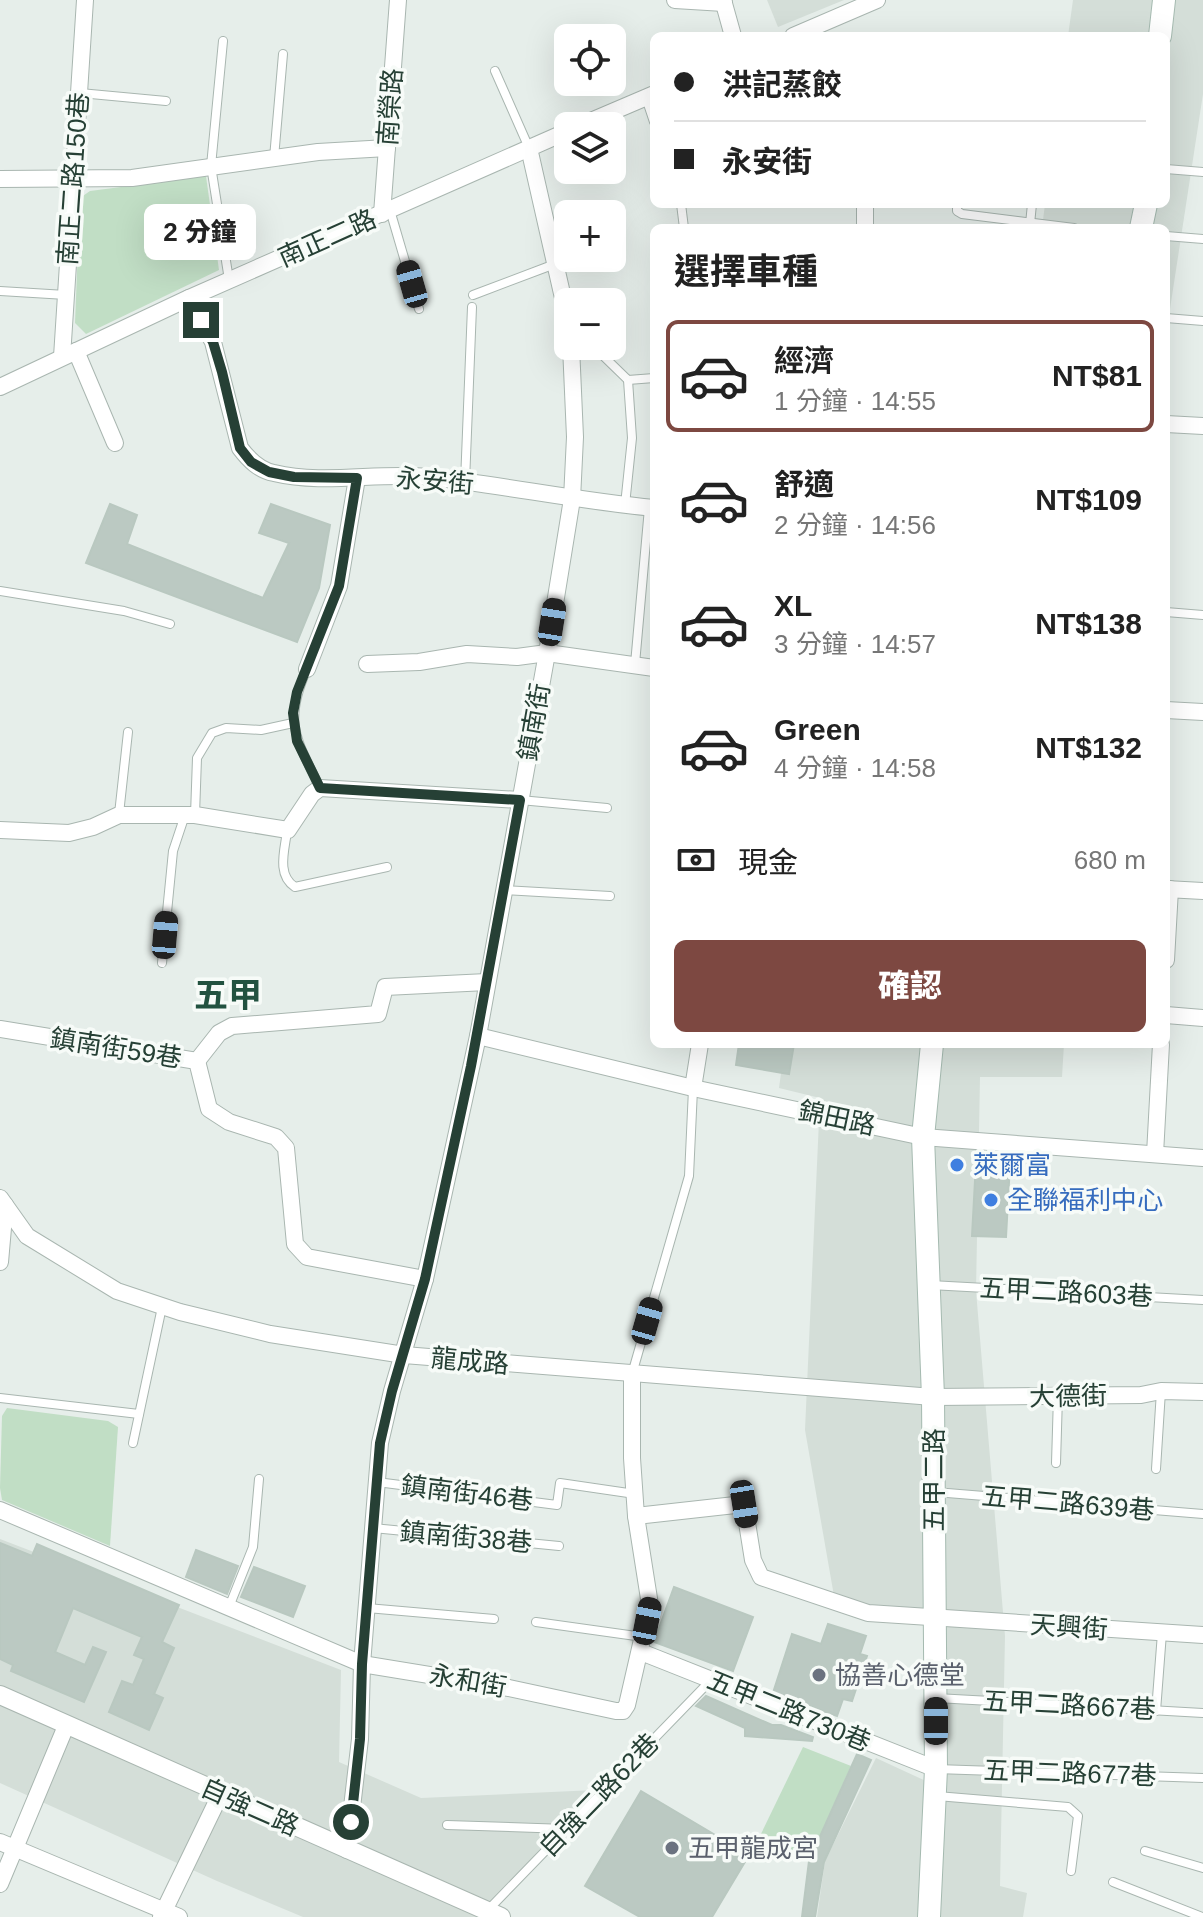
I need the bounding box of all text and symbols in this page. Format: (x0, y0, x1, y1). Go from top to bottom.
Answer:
map controls (554, 24, 626, 360)
button: locate (554, 24, 626, 96)
street label: 南榮路 (372, 67, 408, 147)
text: 洪記蒸餃 (722, 68, 842, 101)
street label: 南正二路150巷 (52, 91, 94, 267)
button: layers (554, 112, 626, 184)
text: 永安街 (722, 145, 812, 178)
button: + (554, 200, 626, 272)
street label: 南正二路 (273, 203, 381, 273)
callout: 2 分鐘 (145, 204, 257, 260)
text: 2 分鐘 (163, 217, 237, 247)
text: 選擇車種 (674, 251, 818, 292)
car (394, 258, 430, 310)
button: − (554, 288, 626, 360)
route end (183, 302, 219, 338)
icon: car (678, 340, 750, 412)
text: 經濟 (774, 344, 834, 377)
text: NT$81 (1052, 359, 1142, 392)
text: 1 分鐘 · 14:55 (774, 386, 936, 416)
street label: 永安街 (395, 463, 475, 499)
icon: car (678, 464, 750, 536)
text: 舒適 (774, 468, 834, 501)
text: NT$109 (1035, 483, 1142, 516)
text: 2 分鐘 · 14:56 (774, 510, 936, 540)
icon: car (678, 588, 750, 660)
text: XL (774, 589, 812, 622)
car (536, 596, 568, 648)
text: NT$138 (1035, 607, 1142, 640)
text: 3 分鐘 · 14:57 (774, 629, 936, 659)
street label: 鎮南街 (512, 681, 556, 763)
icon: car (678, 712, 750, 784)
text: Green (774, 713, 861, 746)
text: NT$132 (1035, 731, 1142, 764)
text: 4 分鐘 · 14:58 (774, 753, 936, 783)
icon: cash (674, 838, 718, 882)
text: 680 m (1074, 845, 1146, 875)
text: 現金 (738, 846, 798, 879)
car (151, 910, 179, 960)
button: 確認 (674, 940, 1146, 1032)
district label: 五甲 (194, 976, 262, 1014)
street label: 鎮南街59巷 (48, 1023, 184, 1073)
street label: 錦田路 (796, 1095, 878, 1141)
place label: 萊爾富 (973, 1150, 1051, 1180)
marker: 萊爾富 (948, 1156, 966, 1174)
place label: 全聯福利中心 (1007, 1185, 1163, 1215)
marker: 全聯福利中心 (982, 1191, 1000, 1209)
street label: 五甲二路603巷 (979, 1272, 1153, 1312)
car (629, 1295, 665, 1347)
street label: 龍成路 (430, 1343, 510, 1379)
street label: 大德街 (1029, 1380, 1107, 1412)
street label: 五甲二路 (919, 1428, 949, 1532)
street label: 鎮南街46巷 (399, 1470, 535, 1516)
car (728, 1478, 760, 1530)
street label: 五甲二路639巷 (980, 1481, 1156, 1525)
street label: 鎮南街38巷 (398, 1516, 534, 1558)
car (631, 1595, 663, 1647)
street label: 天興街 (1029, 1609, 1109, 1645)
street label: 永和街 (427, 1659, 509, 1703)
place label: 協善心德堂 (835, 1660, 965, 1690)
street label: 五甲二路730巷 (703, 1665, 875, 1757)
marker: 協善心德堂 (810, 1666, 828, 1684)
street label: 五甲二路667巷 (982, 1685, 1156, 1725)
car (924, 1697, 948, 1745)
street label: 自強二路62巷 (533, 1727, 665, 1863)
street label: 五甲二路677巷 (983, 1755, 1157, 1791)
street label: 自強二路 (196, 1772, 304, 1842)
route start (333, 1804, 369, 1840)
place label: 五甲龍成宮 (688, 1833, 818, 1863)
marker: 五甲龍成宮 (663, 1839, 681, 1857)

